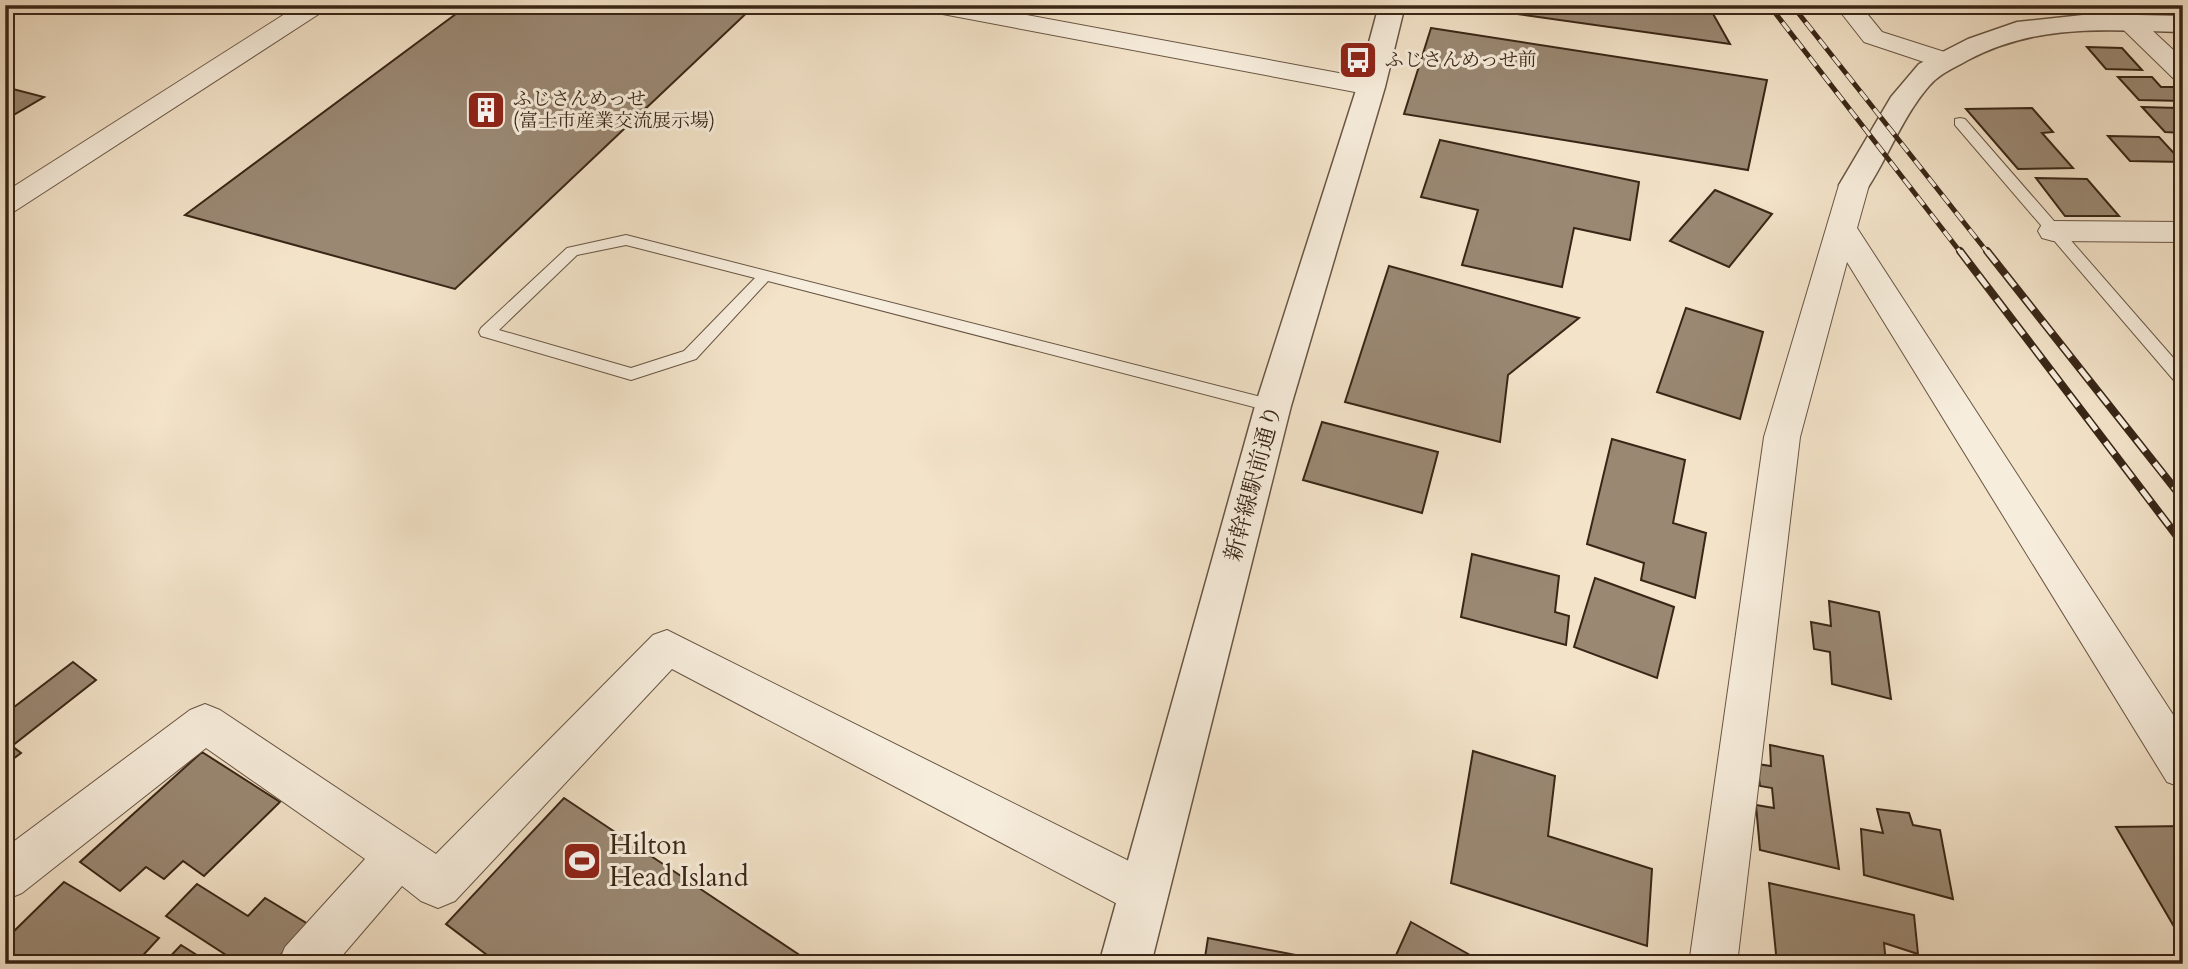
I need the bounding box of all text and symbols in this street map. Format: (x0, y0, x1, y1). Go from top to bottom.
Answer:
bus stop icon: ふじさんめっせ前 (1337, 39, 1379, 81)
place label: ふじさんめっせ前 (1385, 47, 1537, 73)
place label: ふじさんめっせ (富士市産業交流展示場) (513, 86, 715, 134)
building icon: ふじさんめっせ (富士市産業交流展示場) (465, 89, 507, 131)
street label: 新幹線駅前通り (1217, 401, 1289, 565)
place label: Hilton Head Island (609, 826, 749, 896)
sports icon: Hilton Head Island (561, 840, 603, 882)

